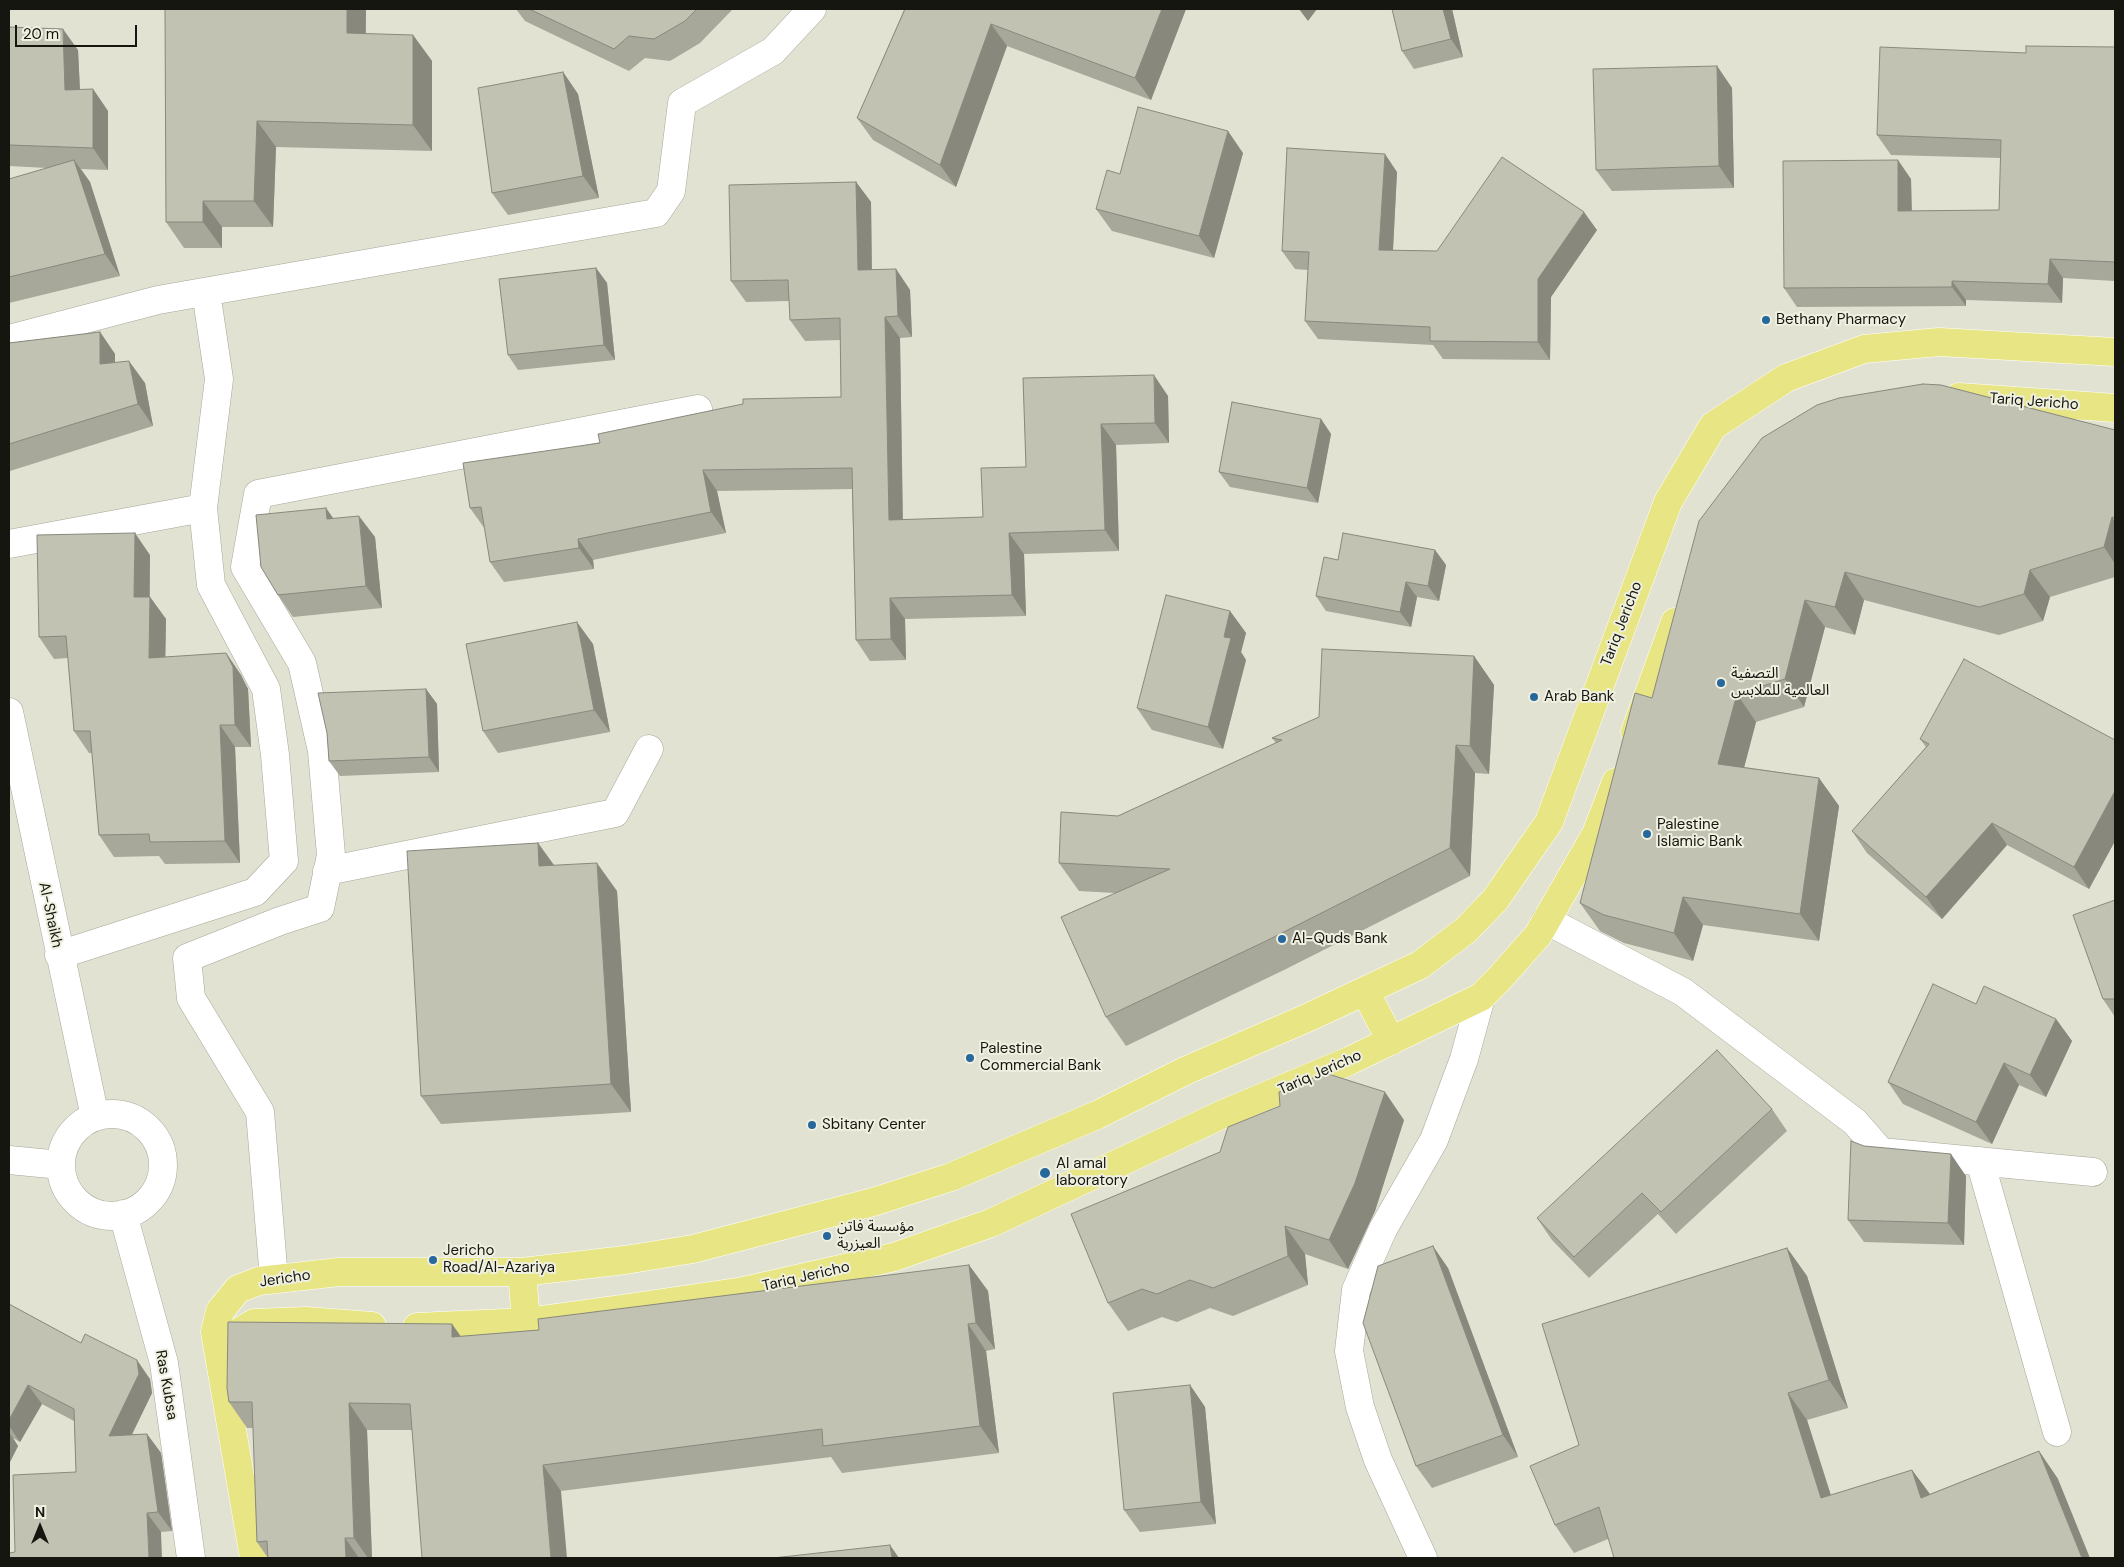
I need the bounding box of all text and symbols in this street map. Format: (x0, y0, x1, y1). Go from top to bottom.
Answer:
scale bar (18, 15, 140, 47)
text: 20 m (23, 24, 59, 44)
place label: Bethany Pharmacy (1776, 311, 1906, 329)
marker: Bethany Pharmacy (1760, 314, 1772, 326)
street label: Tariq Jericho (1989, 390, 2079, 414)
street label: Tariq Jericho (1598, 579, 1646, 669)
place label: التصفية العالمية للملابس (1731, 665, 1829, 700)
marker: التصفية العالمية للملابس (1715, 677, 1727, 689)
place label: Arab Bank (1544, 688, 1614, 706)
marker: Arab Bank (1528, 691, 1540, 703)
place label: Palestine Islamic Bank (1657, 816, 1742, 851)
marker: Palestine Islamic Bank (1641, 828, 1653, 840)
street label: Al-Shaikh (34, 881, 66, 949)
place label: Al-Quds Bank (1292, 930, 1388, 948)
marker: Al-Quds Bank (1276, 933, 1288, 945)
place label: Palestine Commercial Bank (980, 1040, 1101, 1075)
street label: Tariq Jericho (1276, 1047, 1364, 1099)
marker: Palestine Commercial Bank (964, 1052, 976, 1064)
place label: Sbitany Center (822, 1116, 926, 1134)
marker: Sbitany Center (806, 1119, 818, 1131)
place label: Al amal laboratory (1056, 1155, 1128, 1190)
marker: Al amal laboratory (1038, 1166, 1052, 1180)
place label: مؤسسة فاتن العيزرية (837, 1218, 914, 1253)
marker: مؤسسة فاتن العيزرية (821, 1230, 833, 1242)
place label: Jericho Road/Al-Azariya (443, 1242, 555, 1277)
marker: Jericho Road/Al-Azariya (427, 1254, 439, 1266)
street label: Tariq Jericho (760, 1258, 852, 1296)
street label: Jericho (258, 1267, 312, 1291)
street label: Ras Kubsa (151, 1349, 181, 1421)
north arrow (15, 1502, 65, 1552)
text: N (35, 1503, 45, 1521)

